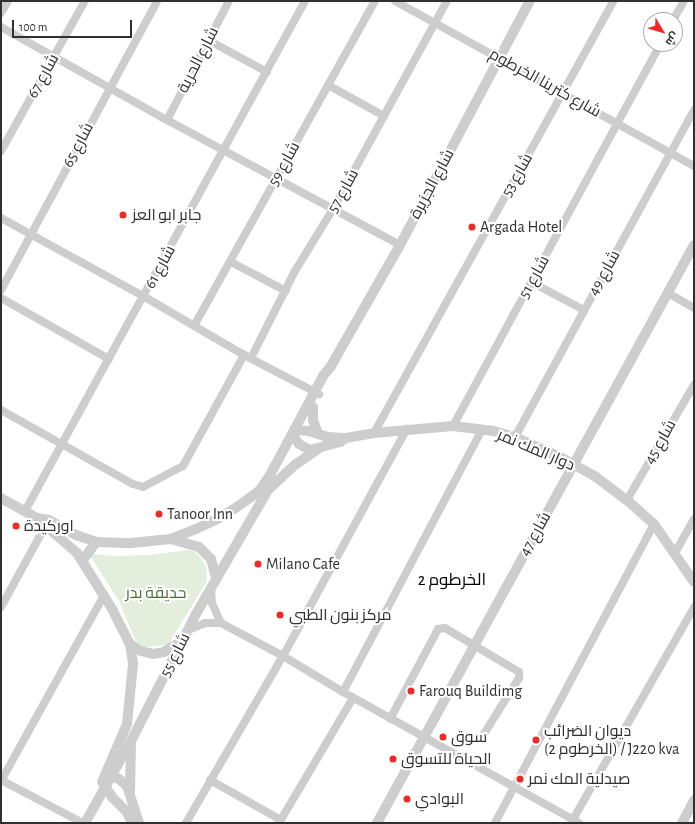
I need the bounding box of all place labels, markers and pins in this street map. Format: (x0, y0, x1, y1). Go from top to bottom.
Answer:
place label: جابر ابو العز (132, 205, 201, 225)
marker: جابر ابو العز (117, 209, 129, 221)
place label: Argada Hotel (480, 217, 562, 237)
marker: Argada Hotel (467, 222, 477, 232)
place label: Tanoor Inn (167, 504, 233, 524)
marker: Tanoor Inn (154, 509, 164, 519)
place label: اوركيدة (24, 516, 74, 536)
marker: اوركيدة (11, 521, 21, 531)
place label: Milano Cafe (266, 554, 340, 574)
marker: Milano Cafe (253, 559, 263, 569)
place label: مركز بنون الطبي (289, 605, 391, 625)
marker: مركز بنون الطبي (274, 609, 286, 621)
place label: Farouq Buildimg (419, 681, 522, 701)
marker: Farouq Buildimg (406, 686, 416, 696)
place label: ديوان الضرائب (الخرطوم 2) / J220 kva (544, 721, 679, 759)
place label: سوق (451, 727, 487, 747)
marker: سوق (438, 732, 448, 742)
marker: ديوان الضرائب (الخرطوم 2) / J220 kva (531, 735, 541, 745)
place label: الحياة للتسوق (401, 749, 492, 769)
marker: الحياة للتسوق (388, 754, 398, 764)
place label: صيدلية المك نمر (528, 769, 630, 789)
marker: صيدلية المك نمر (515, 774, 525, 784)
place label: البوادي (415, 789, 464, 809)
marker: البوادي (402, 794, 412, 804)

